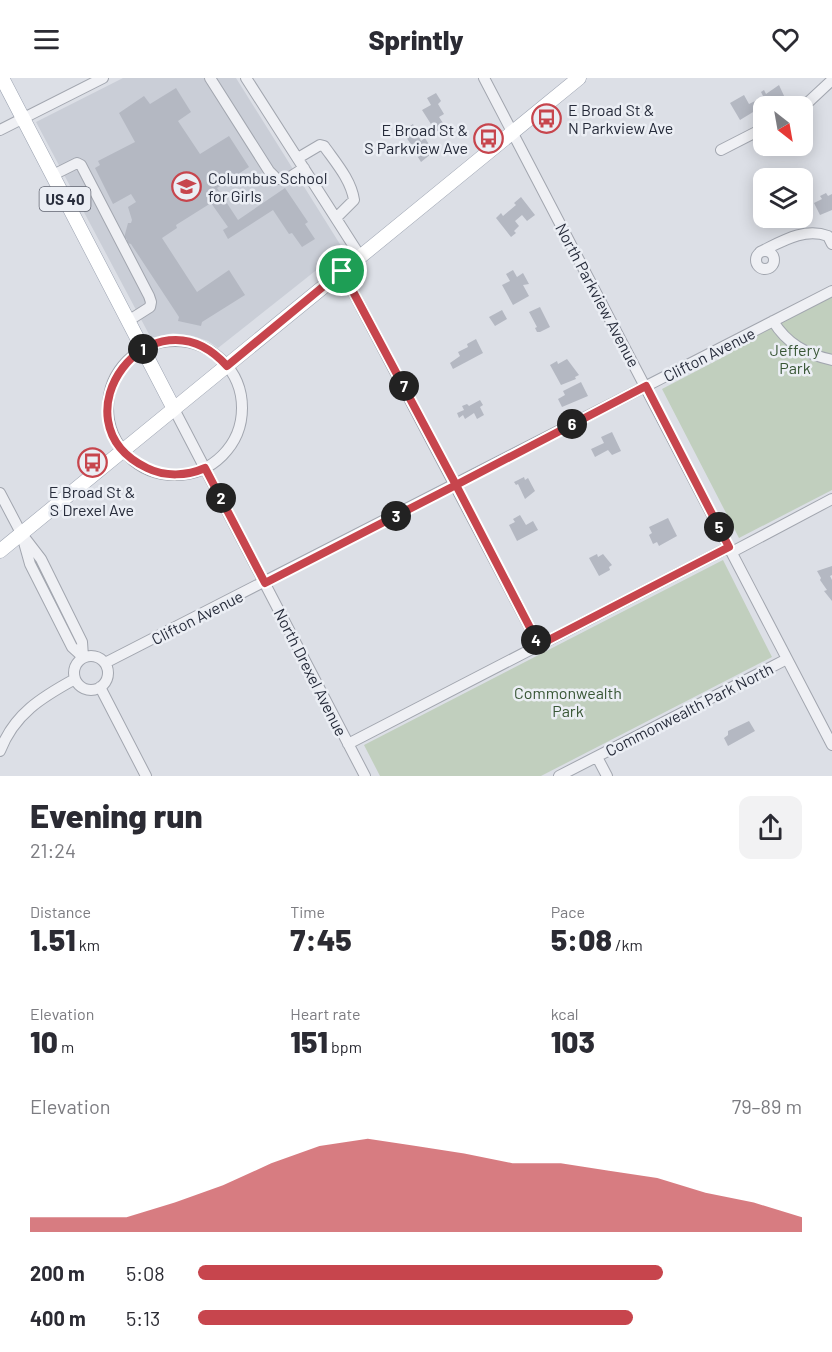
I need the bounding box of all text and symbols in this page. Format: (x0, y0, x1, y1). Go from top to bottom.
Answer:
icon: menu (30, 23, 63, 56)
text: Sprintly (368, 23, 464, 55)
icon: heart (769, 23, 802, 56)
north arrow (753, 96, 813, 156)
map controls (753, 96, 813, 228)
place label: E Broad St & N Parkview Ave (568, 100, 673, 137)
bus stop icon: E Broad St & N Parkview Ave (531, 102, 563, 134)
place label: E Broad St & S Parkview Ave (364, 120, 468, 157)
bus stop icon: E Broad St & S Parkview Ave (473, 122, 505, 154)
place label: Columbus School for Girls (208, 168, 327, 205)
button: layers (753, 168, 813, 228)
school or university icon: Columbus School for Girls (171, 170, 203, 202)
road number: US 40 (40, 187, 90, 211)
street label: North Parkview Avenue (552, 220, 644, 370)
pin (316, 245, 367, 296)
icon: arrive (325, 254, 358, 287)
street label: Clifton Avenue (660, 323, 758, 385)
pin: 1 (128, 334, 158, 364)
text: 1 (140, 339, 146, 358)
park label: Jeffery Park (770, 340, 821, 377)
pin: 7 (389, 371, 419, 401)
text: 7 (400, 376, 408, 395)
pin: 6 (557, 409, 587, 439)
text: 6 (568, 414, 576, 433)
bus stop icon: E Broad St & S Drexel Ave (76, 447, 108, 479)
place label: E Broad St & S Drexel Ave (49, 482, 135, 519)
pin: 2 (206, 483, 236, 513)
text: 2 (217, 488, 225, 507)
pin: 3 (381, 501, 411, 531)
text: 3 (392, 506, 400, 525)
pin: 5 (704, 512, 734, 542)
text: 5 (715, 517, 723, 536)
street label: Clifton Avenue (148, 586, 246, 648)
street label: North Drexel Avenue (271, 605, 351, 739)
pin: 4 (521, 625, 551, 655)
text: 4 (531, 630, 541, 649)
street label: Commonwealth Park North (602, 658, 776, 760)
park label: Commonwealth Park (514, 683, 622, 720)
text: Evening run (30, 795, 203, 835)
button: share (739, 796, 802, 859)
text: 21:24 (30, 838, 76, 862)
text: Distance (30, 902, 91, 921)
text: Time (290, 902, 325, 921)
text: Pace (551, 902, 585, 921)
text: 1.51 (30, 921, 76, 957)
text: 7:45 (290, 921, 352, 957)
text: 5:08 (551, 921, 612, 957)
text: km (76, 935, 100, 954)
text: /km (612, 935, 643, 954)
text: Elevation (30, 1004, 94, 1023)
text: Heart rate (290, 1004, 361, 1023)
text: kcal (551, 1004, 579, 1023)
text: 10 (30, 1023, 58, 1059)
text: 151 (290, 1023, 328, 1059)
text: 103 (551, 1023, 595, 1059)
text: m (58, 1037, 74, 1056)
text: bpm (328, 1037, 362, 1056)
text: Elevation (30, 1094, 111, 1118)
text: 79–89 m (732, 1094, 802, 1118)
text: 200 m (30, 1261, 85, 1285)
text: 5:08 (126, 1261, 165, 1285)
text: 400 m (30, 1306, 86, 1330)
text: 5:13 (126, 1306, 160, 1330)

